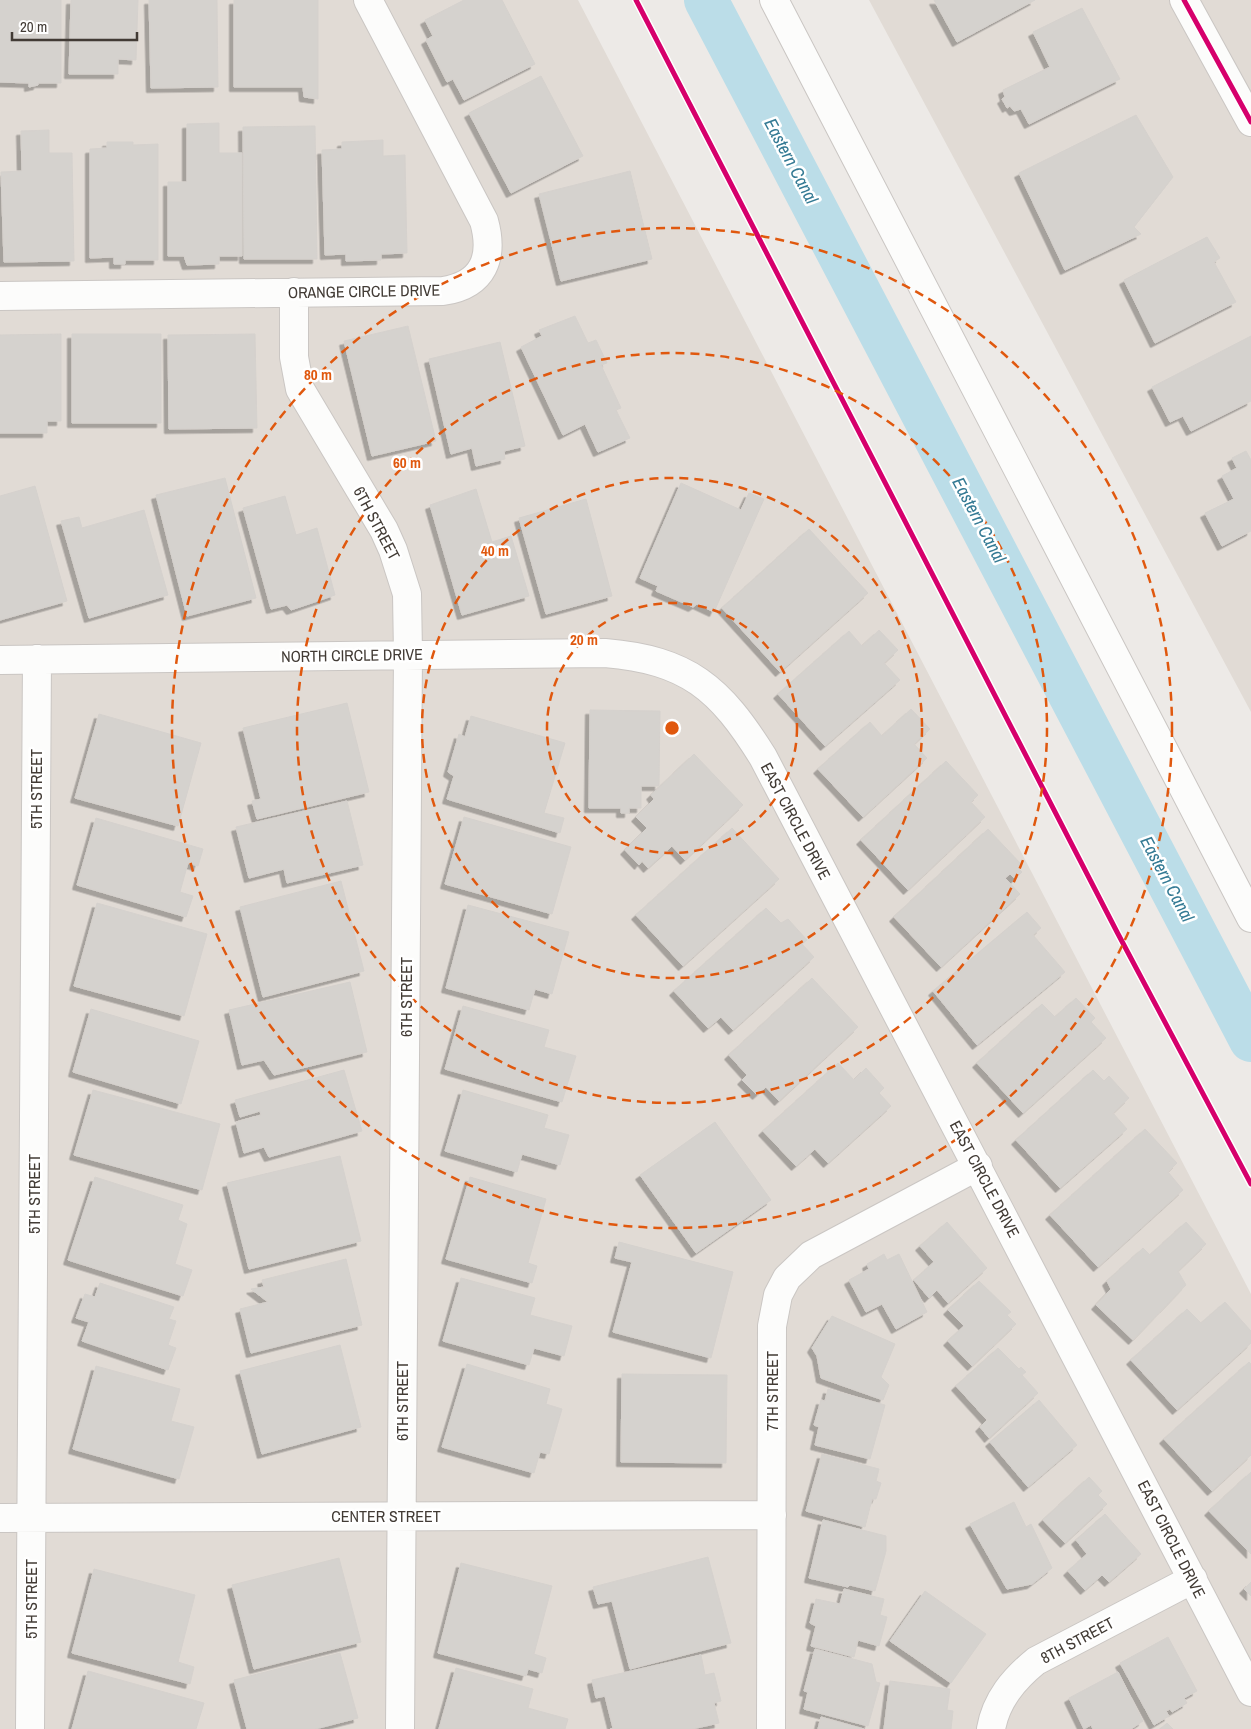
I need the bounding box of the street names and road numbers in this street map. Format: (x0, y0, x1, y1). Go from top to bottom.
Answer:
street label: ORANGE CIRCLE DRIVE (288, 279, 440, 303)
street label: 6TH STREET (348, 482, 406, 564)
street label: NORTH CIRCLE DRIVE (281, 643, 423, 667)
street label: 5TH STREET (25, 749, 47, 829)
street label: EAST CIRCLE DRIVE (756, 759, 836, 883)
street label: 6TH STREET (395, 957, 417, 1037)
street label: EAST CIRCLE DRIVE (945, 1117, 1025, 1241)
street label: 5TH STREET (23, 1154, 45, 1234)
street label: 7TH STREET (761, 1351, 783, 1431)
street label: 6TH STREET (391, 1361, 413, 1441)
street label: EAST CIRCLE DRIVE (1133, 1476, 1211, 1602)
street label: CENTER STREET (331, 1505, 441, 1527)
street label: 5TH STREET (20, 1559, 42, 1639)
street label: 8TH STREET (1036, 1611, 1118, 1669)

